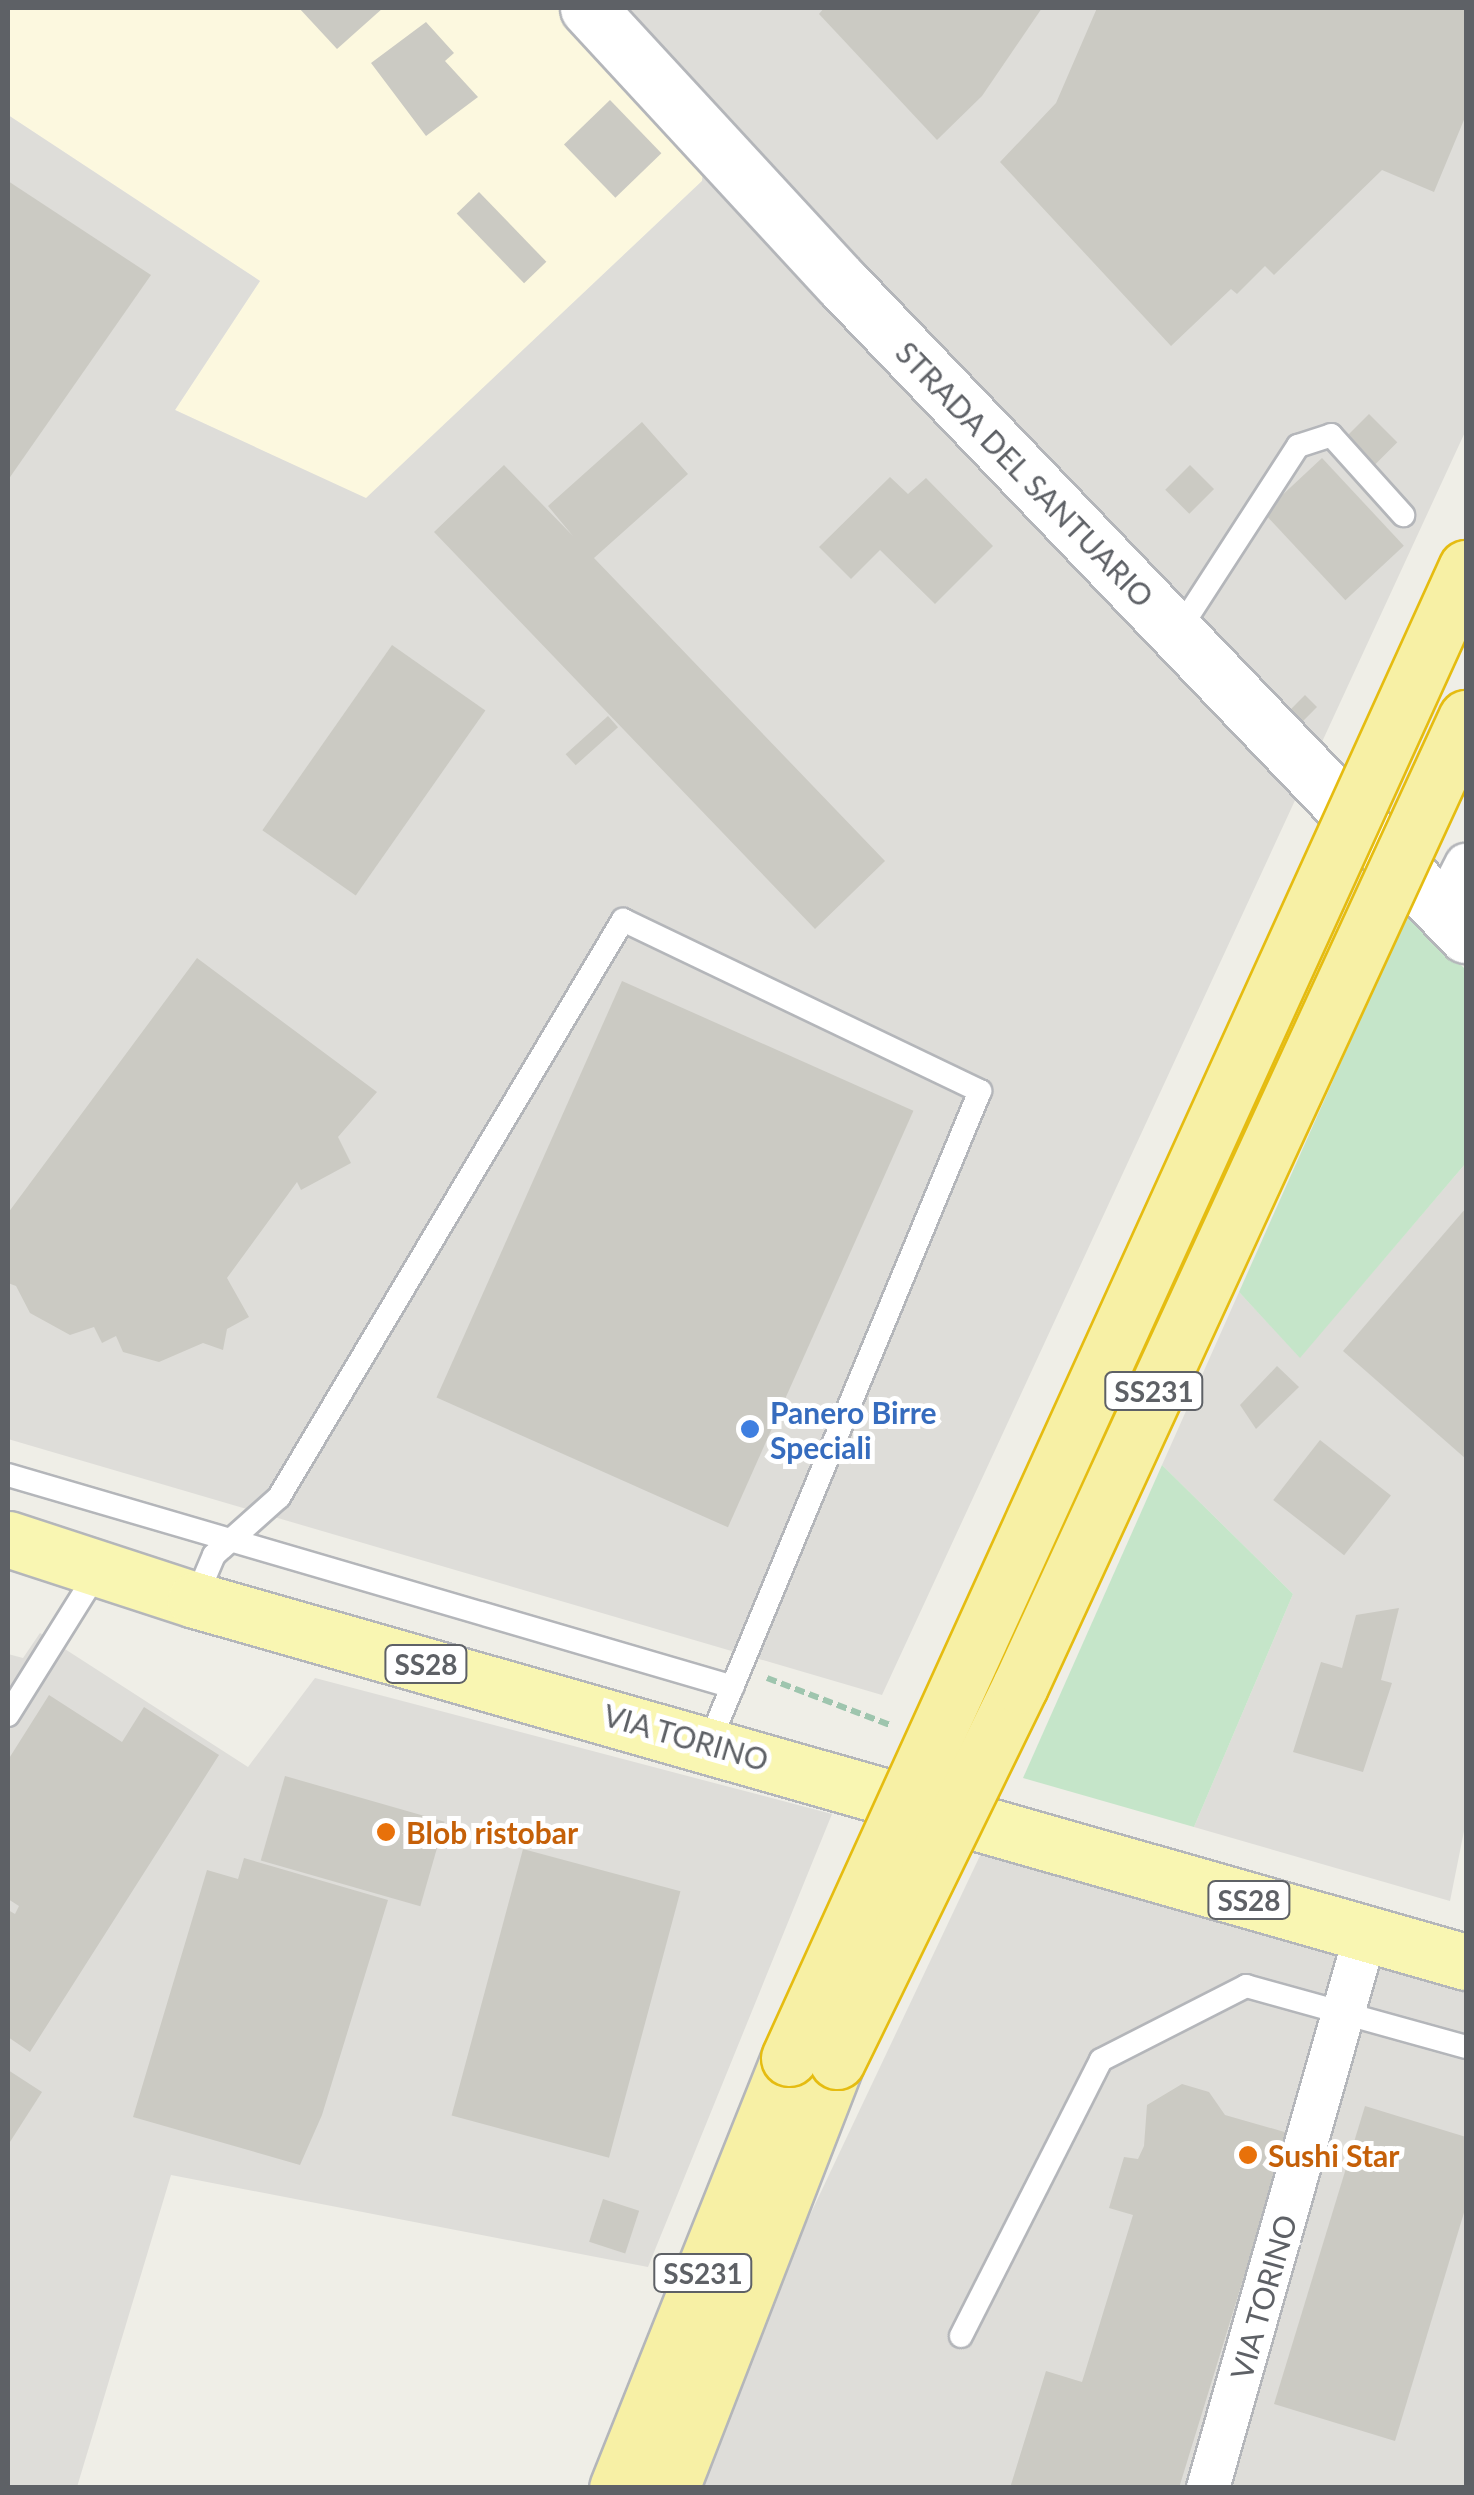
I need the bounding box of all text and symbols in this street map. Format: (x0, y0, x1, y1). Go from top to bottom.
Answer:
street label: STRADA DEL SANTUARIO (888, 333, 1162, 615)
road number: SS231 (1104, 1368, 1204, 1414)
place label: Panero Birre Speciali (770, 1394, 937, 1464)
marker: Panero Birre Speciali (739, 1418, 761, 1440)
road number: SS28 (384, 1641, 468, 1687)
street label: VIA TORINO (599, 1696, 773, 1778)
place label: Blob ristobar (406, 1814, 578, 1850)
marker: Blob ristobar (375, 1821, 397, 1843)
road number: SS28 (1206, 1877, 1292, 1923)
place label: Sushi Star (1268, 2137, 1399, 2173)
marker: Sushi Star (1237, 2144, 1259, 2166)
street label: VIA TORINO (1222, 2210, 1304, 2384)
road number: SS231 (653, 2250, 753, 2296)

